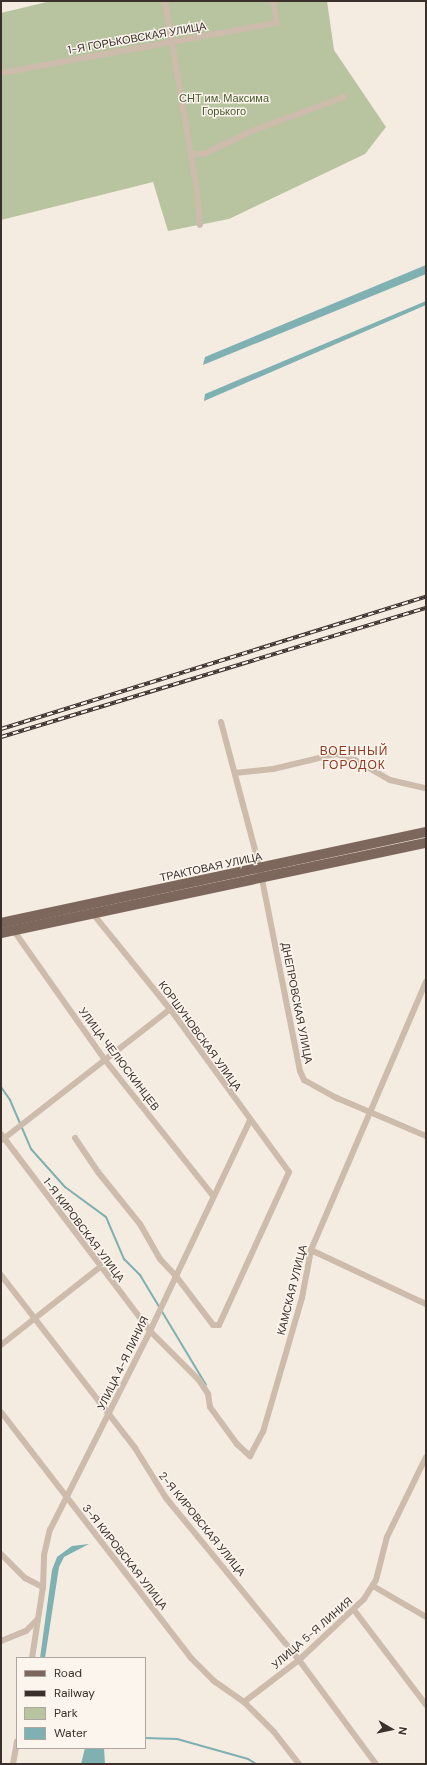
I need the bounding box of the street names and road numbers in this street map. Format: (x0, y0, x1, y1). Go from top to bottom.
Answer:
street label: 1-Я ГОРЬКОВСКАЯ УЛИЦА (67, 19, 207, 57)
street label: ТРАКТОВАЯ УЛИЦА (159, 850, 263, 884)
street label: ДНЕПРОВСКАЯ УЛИЦА (279, 941, 315, 1065)
street label: КОРШУНОВСКАЯ УЛИЦА (156, 979, 244, 1093)
street label: УЛИЦА ЧЕЛЮСКИНЦЕВ (76, 1005, 162, 1113)
street label: 1-Я КИРОВСКАЯ УЛИЦА (41, 1175, 127, 1285)
street label: КАМСКАЯ УЛИЦА (274, 1243, 310, 1337)
street label: УЛИЦА 4-Я ЛИНИЯ (95, 1314, 151, 1412)
street label: 2-Я КИРОВСКАЯ УЛИЦА (156, 1469, 248, 1579)
street label: 3-Я КИРОВСКАЯ УЛИЦА (80, 1502, 170, 1612)
street label: УЛИЦА 5-Я ЛИНИЯ (269, 1594, 355, 1672)

